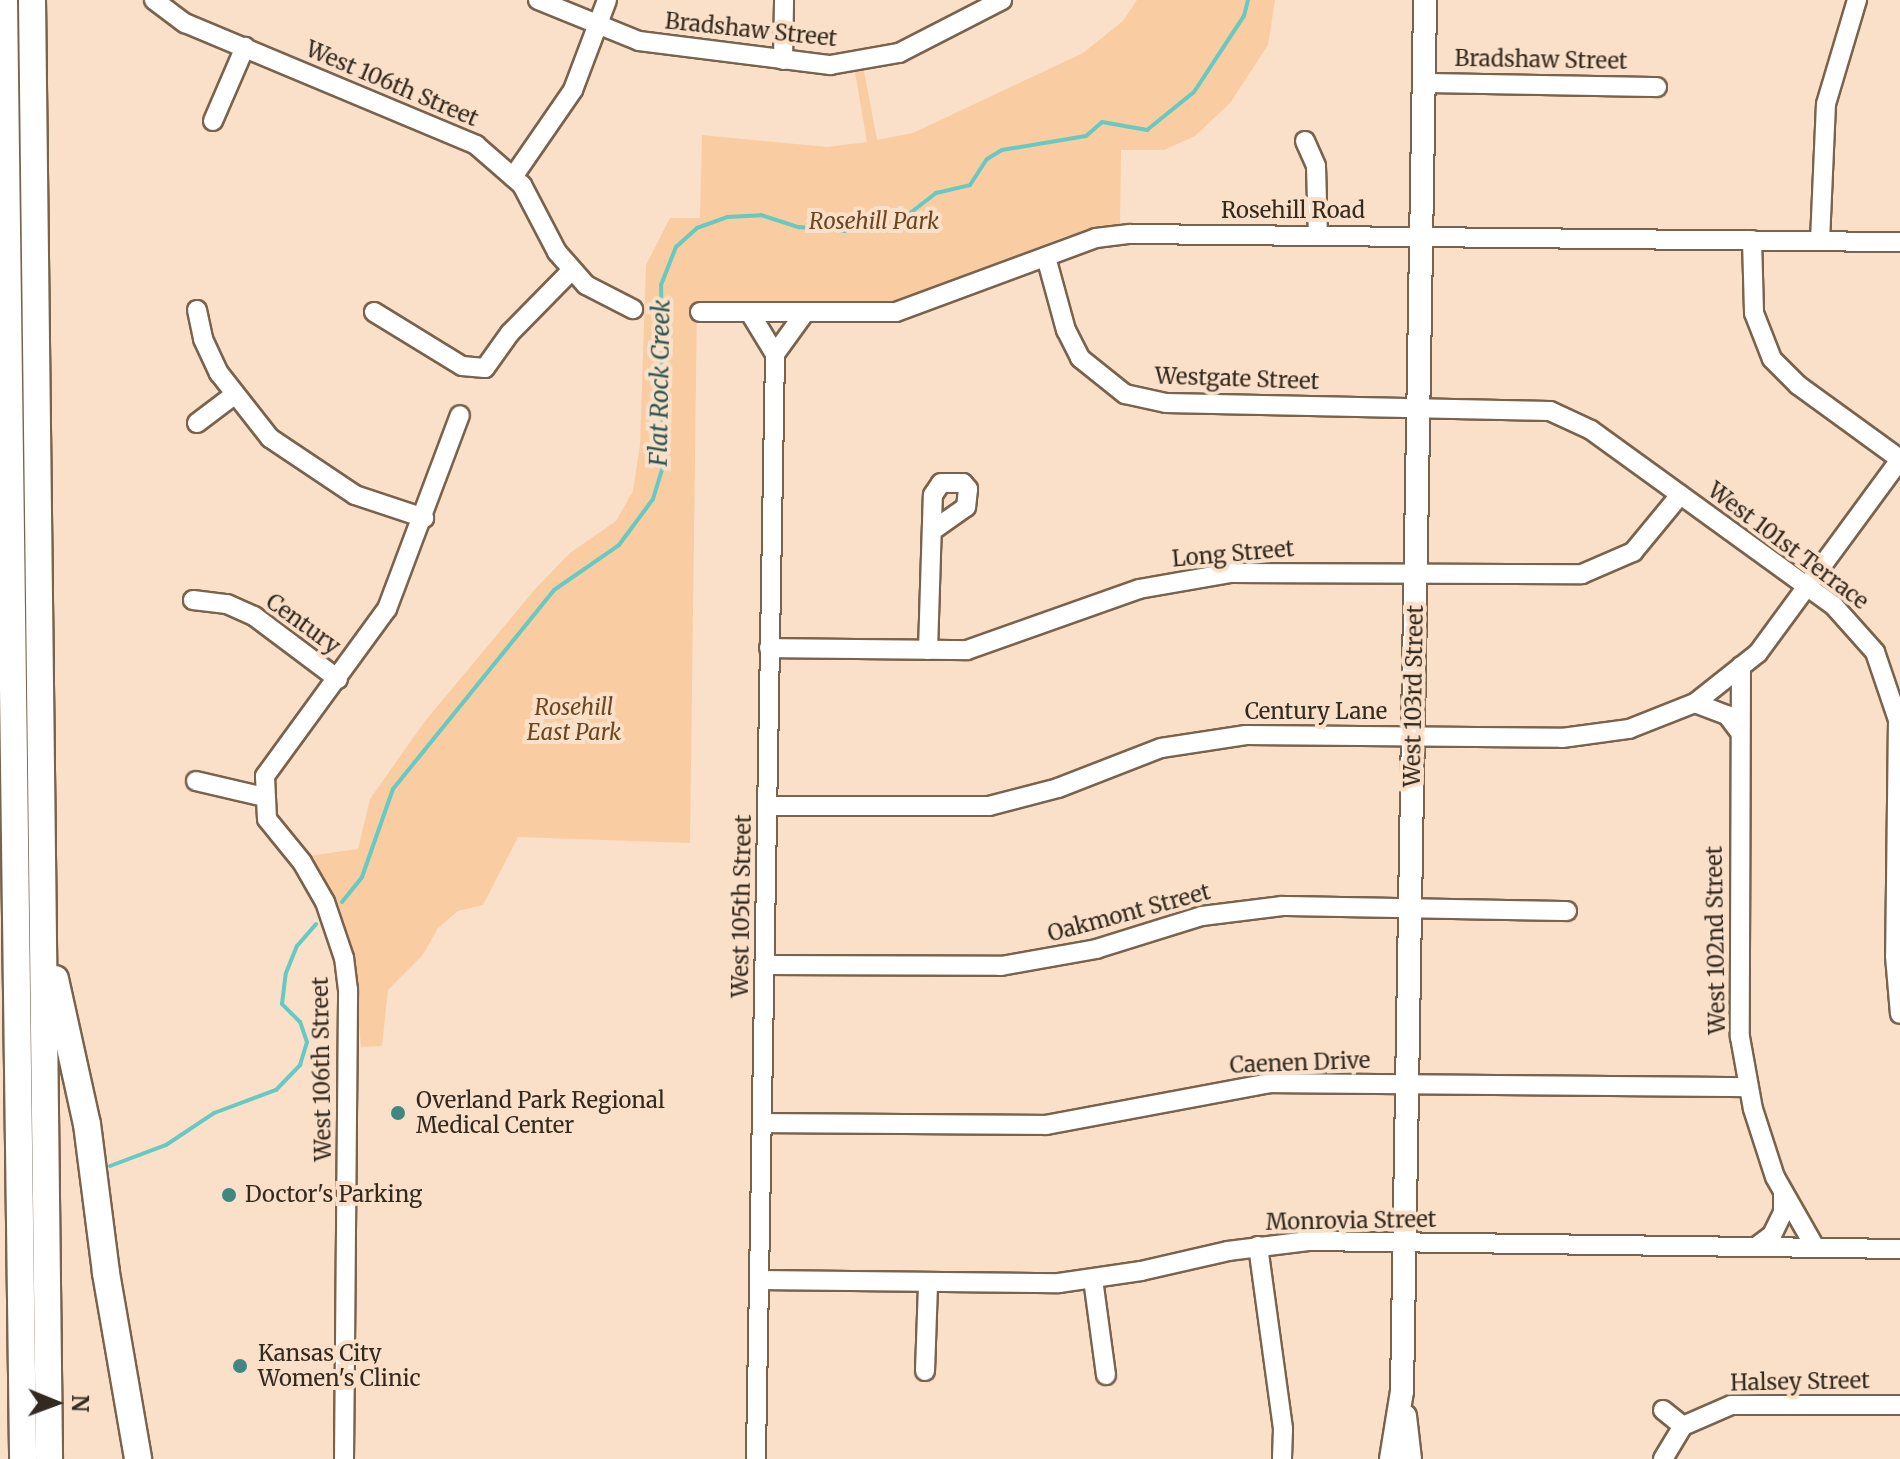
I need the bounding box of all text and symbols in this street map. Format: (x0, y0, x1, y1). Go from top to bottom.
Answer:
street label: Bradshaw Street (664, 8, 838, 52)
street label: West 106th Street (302, 36, 482, 132)
street label: Bradshaw Street (1454, 45, 1628, 75)
street label: Rosehill Road (1221, 198, 1365, 224)
park label: Rosehill Park (809, 209, 939, 235)
water label: Flat Rock Creek (644, 299, 676, 467)
street label: Westgate Street (1154, 363, 1320, 395)
street label: West 101st Terrace (1703, 477, 1873, 615)
street label: Long Street (1171, 536, 1295, 572)
street label: Century (261, 588, 345, 660)
street label: West 103rd Street (1399, 605, 1429, 787)
park label: Rosehill East Park (527, 694, 621, 746)
street label: Century Lane (1245, 699, 1387, 725)
street label: West 105th Street (727, 814, 757, 998)
street label: West 102nd Street (1701, 845, 1731, 1035)
street label: Oakmont Street (1045, 879, 1213, 947)
street label: West 106th Street (307, 976, 337, 1162)
street label: Caenen Drive (1229, 1047, 1371, 1079)
place label: Overland Park Regional Medical Center (416, 1087, 665, 1138)
marker: Overland Park Regional Medical Center (387, 1102, 409, 1124)
place label: Doctor's Parking (245, 1182, 422, 1208)
marker: Doctor's Parking (220, 1186, 238, 1204)
street label: Monrovia Street (1265, 1206, 1437, 1236)
place label: Kansas City Women's Clinic (258, 1340, 421, 1392)
marker: Kansas City Women's Clinic (229, 1355, 251, 1377)
north arrow (16, 1363, 96, 1443)
street label: Halsey Street (1730, 1368, 1870, 1396)
text: N (66, 1394, 94, 1412)

